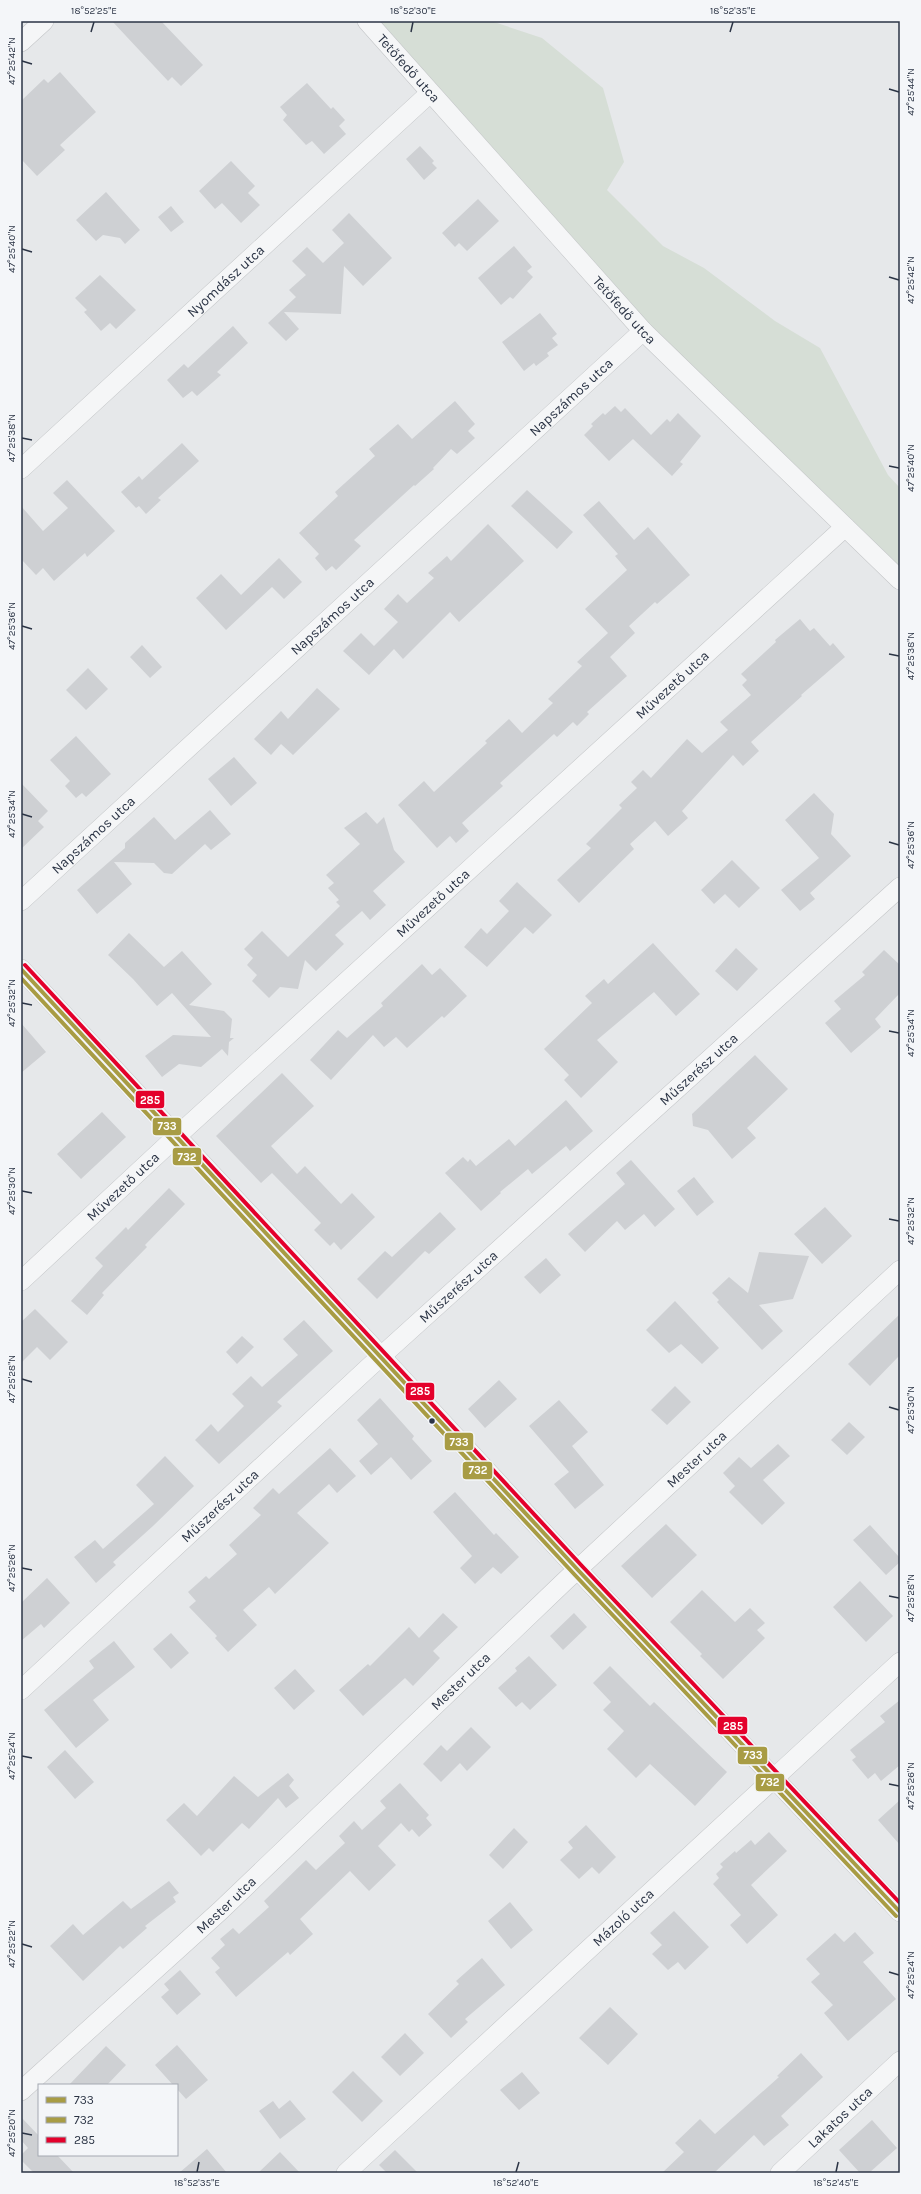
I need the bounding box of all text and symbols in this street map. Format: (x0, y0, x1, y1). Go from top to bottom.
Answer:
text: 18°52'25"E (71, 5, 117, 17)
text: 18°52'30"E (390, 5, 436, 17)
text: 18°52'35"E (710, 5, 756, 17)
street label: Tetőfedő utca (374, 31, 443, 106)
text: 47°25'42"N (6, 37, 18, 85)
text: 47°25'44"N (905, 68, 917, 116)
text: 47°25'40"N (6, 225, 18, 273)
street label: Nyomdász utca (184, 241, 268, 321)
text: 47°25'42"N (905, 256, 917, 304)
street label: Tetőfedő utca (589, 273, 659, 348)
street label: Napszámos utca (526, 355, 617, 440)
text: 47°25'38"N (6, 414, 18, 462)
text: 47°25'40"N (905, 444, 917, 492)
street label: Napszámos utca (287, 574, 378, 659)
text: 47°25'36"N (6, 602, 18, 650)
text: 47°25'38"N (905, 632, 917, 680)
street label: Művezető utca (632, 647, 713, 723)
text: 47°25'34"N (6, 790, 18, 838)
street label: Napszámos utca (48, 793, 139, 878)
text: 47°25'36"N (905, 821, 917, 869)
street label: Művezető utca (393, 866, 473, 941)
text: 47°25'32"N (6, 979, 18, 1027)
text: 47°25'34"N (905, 1009, 917, 1057)
street label: Műszerész utca (656, 1030, 742, 1109)
line badge: 285 (135, 1090, 165, 1109)
text: 285 (140, 1094, 160, 1107)
line badge: 733 (152, 1117, 182, 1136)
text: 733 (157, 1120, 177, 1133)
line badge: 732 (172, 1147, 202, 1166)
street label: Művezető utca (83, 1149, 163, 1225)
text: 732 (178, 1151, 197, 1164)
text: 47°25'30"N (6, 1167, 18, 1215)
text: 47°25'32"N (905, 1197, 917, 1245)
street label: Műszerész utca (416, 1247, 501, 1327)
text: 47°25'28"N (6, 1355, 18, 1403)
line badge: 285 (405, 1382, 435, 1401)
text: 285 (410, 1385, 430, 1398)
text: 47°25'30"N (905, 1386, 917, 1434)
unlabelled marker (427, 1416, 437, 1426)
street label: Mester utca (663, 1427, 730, 1491)
line badge: 733 (444, 1432, 474, 1451)
text: 733 (449, 1436, 469, 1449)
line badge: 732 (462, 1461, 493, 1480)
text: 732 (469, 1464, 488, 1477)
street label: Műszerész utca (178, 1466, 262, 1546)
text: 47°25'26"N (6, 1544, 18, 1592)
text: 47°25'28"N (905, 1574, 917, 1622)
street label: Mester utca (427, 1649, 494, 1714)
line badge: 285 (717, 1716, 748, 1735)
text: 285 (723, 1720, 743, 1733)
text: 47°25'24"N (6, 1732, 18, 1780)
line badge: 733 (737, 1746, 768, 1765)
text: 733 (743, 1749, 763, 1762)
text: 47°25'26"N (905, 1762, 917, 1810)
line badge: 732 (755, 1773, 785, 1792)
text: 732 (761, 1776, 780, 1789)
street label: Mester utca (193, 1873, 260, 1937)
street label: Mázoló utca (589, 1885, 658, 1950)
text: 47°25'22"N (6, 1920, 18, 1968)
text: 47°25'24"N (905, 1951, 917, 1999)
street label: Lakatos utca (804, 2083, 876, 2152)
legend (38, 2084, 178, 2156)
text: 733 (74, 2093, 94, 2107)
text: 47°25'20"N (6, 2109, 18, 2157)
text: 732 (74, 2113, 94, 2127)
text: 285 (74, 2133, 95, 2147)
text: 18°52'35"E (174, 2177, 220, 2189)
text: 18°52'40"E (493, 2177, 539, 2189)
text: 18°52'45"E (813, 2177, 859, 2189)

